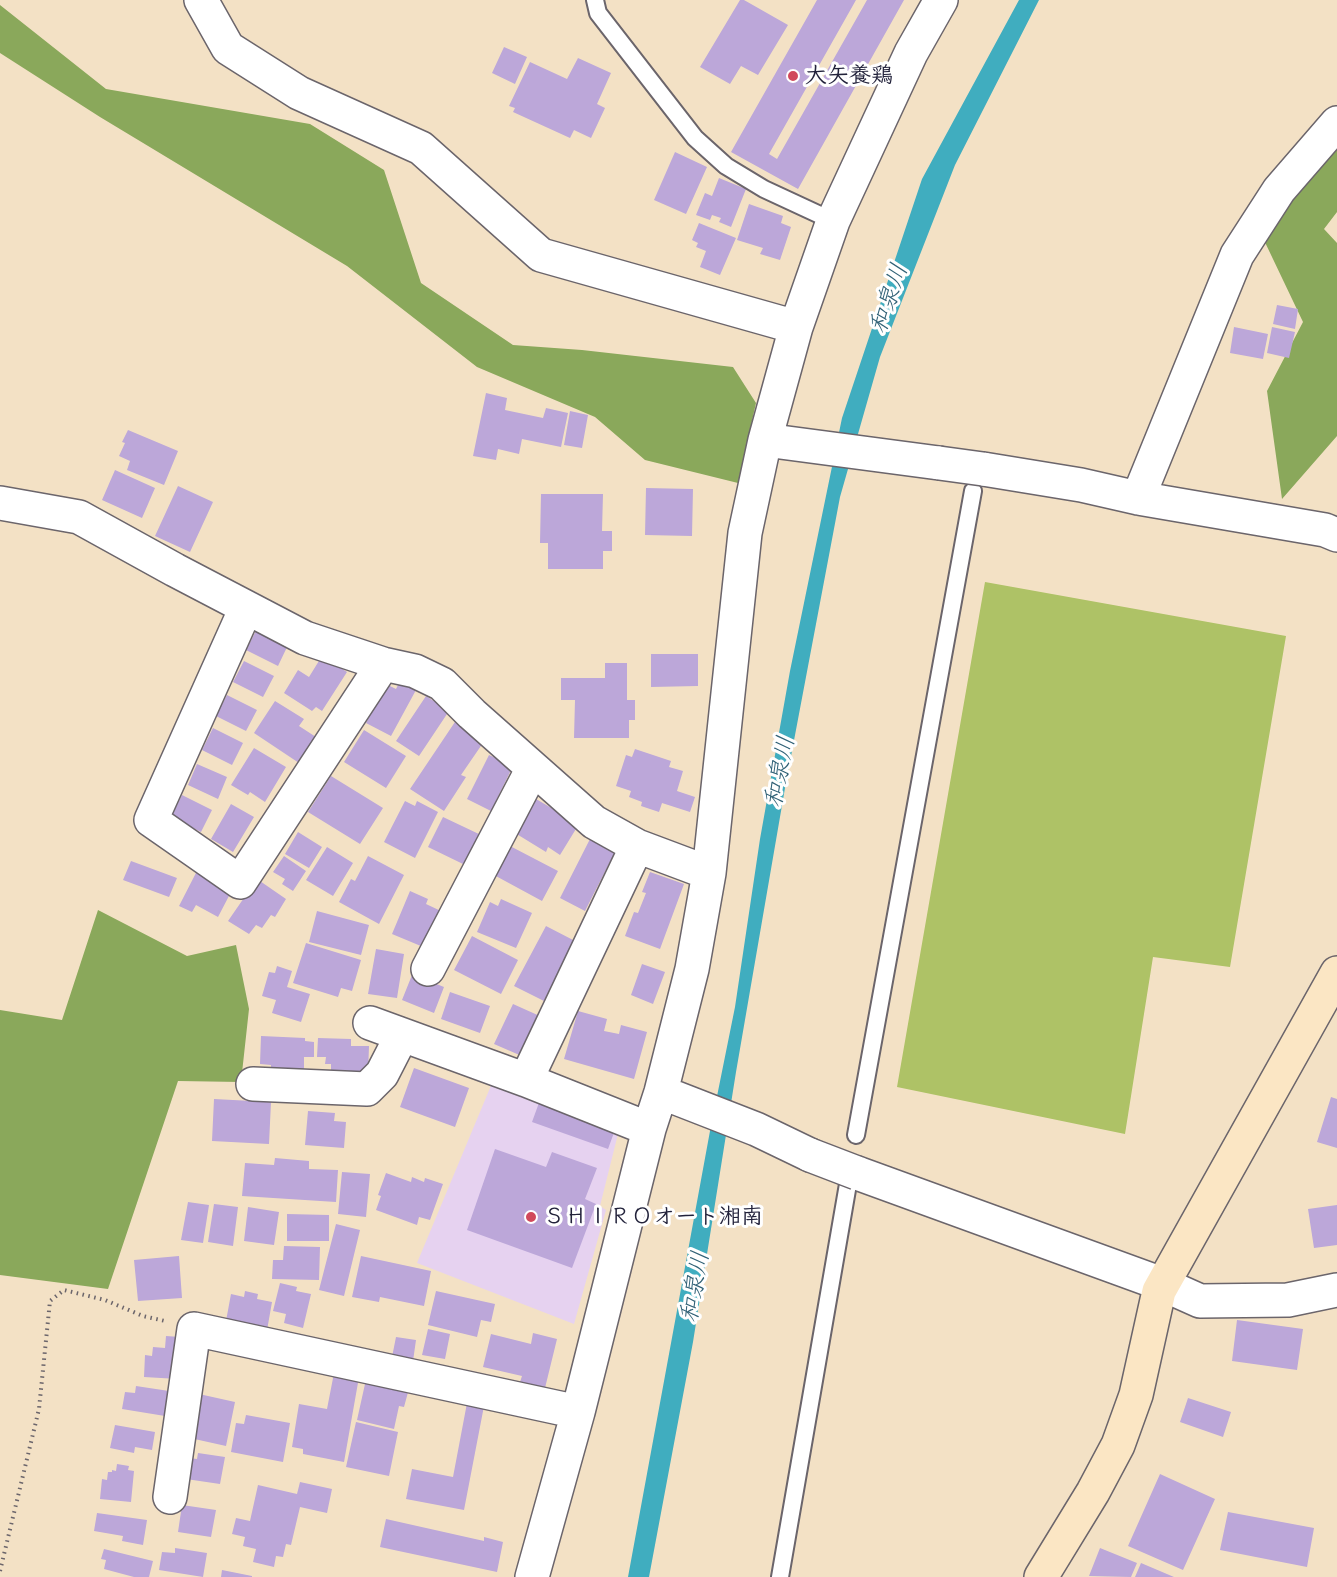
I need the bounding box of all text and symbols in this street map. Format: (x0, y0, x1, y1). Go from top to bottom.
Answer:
place label: 大矢養鶏 (805, 63, 893, 89)
marker: 大矢養鶏 (786, 69, 800, 83)
water label: 和泉川 (865, 260, 915, 338)
water label: 和泉川 (760, 734, 802, 810)
place label: ＳＨＩＲＯオート湘南 (543, 1204, 763, 1230)
marker: ＳＨＩＲＯオート湘南 (524, 1210, 538, 1224)
water label: 和泉川 (676, 1249, 716, 1325)

